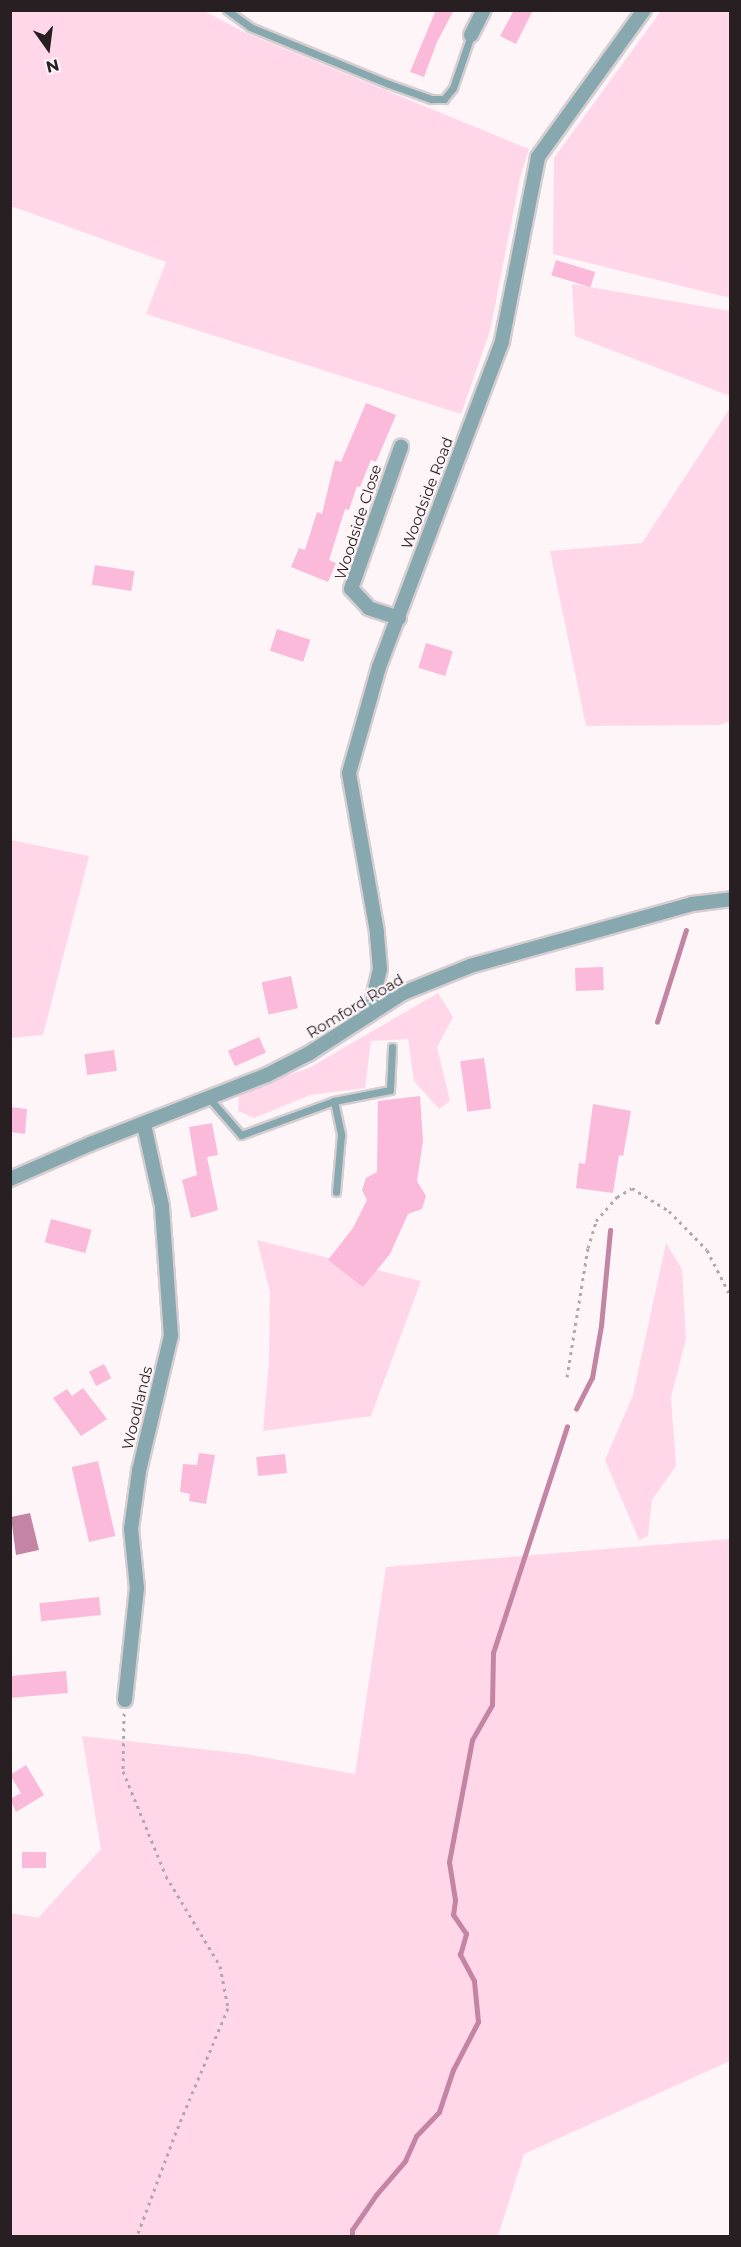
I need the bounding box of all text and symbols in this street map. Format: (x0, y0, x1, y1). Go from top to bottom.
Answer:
north arrow (18, 18, 78, 78)
text: N (44, 55, 61, 77)
street label: Woodside Road (397, 434, 457, 552)
street label: Woodside Close (331, 462, 385, 582)
street label: Romford Road (303, 970, 407, 1042)
street label: Woodlands (118, 1364, 156, 1452)

